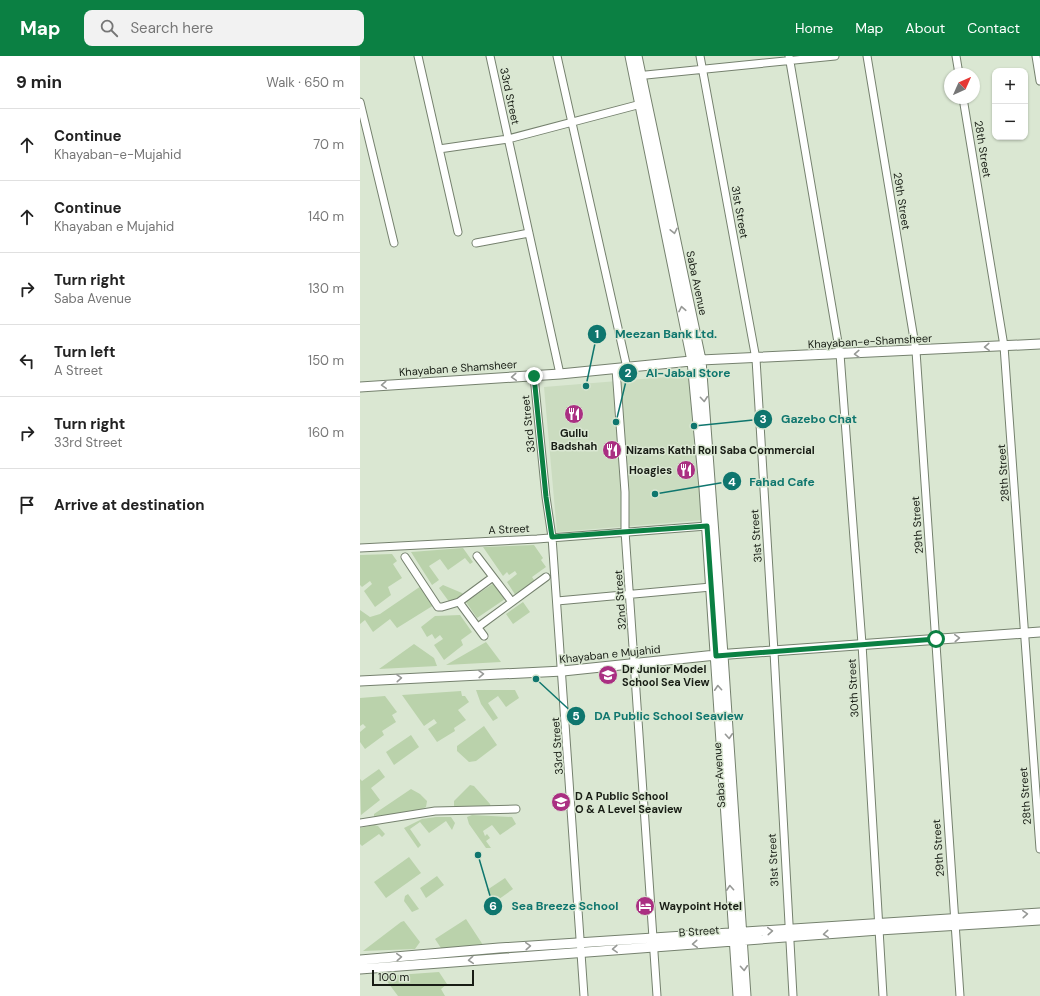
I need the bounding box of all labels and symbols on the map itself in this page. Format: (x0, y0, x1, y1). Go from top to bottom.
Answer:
street label: 33rd Street (497, 66, 523, 126)
north arrow (944, 68, 980, 104)
street label: 28th Street (972, 119, 994, 179)
street label: 29th Street (891, 171, 913, 231)
street label: 31st Street (728, 184, 752, 240)
one-way arrow (669, 228, 677, 234)
street label: Saba Avenue (683, 249, 711, 317)
one-way arrow (678, 306, 686, 312)
callout: Meezan Bank Ltd. (587, 322, 726, 346)
text: 1 (595, 326, 599, 342)
text: Meezan Bank Ltd. (615, 326, 717, 342)
street label: Khayaban-e-Shamsheer (807, 331, 933, 351)
one-way arrow (984, 343, 990, 352)
one-way arrow (854, 349, 860, 358)
street label: Khayaban e Shamsheer (398, 357, 518, 379)
callout: Al-Jabal Store (618, 361, 738, 385)
text: 2 (625, 365, 632, 381)
text: Al-Jabal Store (646, 365, 730, 381)
route end (525, 367, 543, 385)
one-way arrow (511, 372, 517, 381)
one-way arrow (381, 381, 387, 389)
street label: 33rd Street (518, 394, 538, 454)
one-way arrow (699, 396, 708, 402)
restaurant icon: Gullu Badshah (563, 403, 585, 425)
callout: Gazebo Chat (753, 407, 864, 431)
text: 3 (759, 411, 767, 427)
text: Gazebo Chat (781, 411, 857, 427)
place label: Gullu Badshah (551, 426, 597, 453)
restaurant icon: Nizams Kathi Roll Saba Commercial (601, 439, 623, 461)
place label: Nizams Kathi Roll Saba Commercial (626, 443, 815, 457)
street label: 28th Street (994, 444, 1012, 502)
restaurant icon: Hoagies (675, 459, 697, 481)
place label: Hoagies (629, 463, 672, 477)
callout: Fahad Cafe (722, 469, 823, 493)
text: 4 (728, 474, 736, 490)
text: Fahad Cafe (749, 474, 815, 490)
street label: 29th Street (908, 496, 926, 554)
street label: 31st Street (747, 509, 765, 563)
street label: A Street (488, 521, 530, 537)
street label: 32nd Street (611, 570, 629, 630)
route start (927, 630, 945, 648)
one-way arrow (954, 633, 960, 642)
street label: Khayaban e Mujahid (559, 642, 661, 666)
street label: 30th Street (844, 658, 862, 718)
place label: Dr Junior Model School Sea View (622, 662, 710, 689)
school or university icon: Dr Junior Model School Sea View (597, 664, 619, 686)
one-way arrow (478, 670, 484, 678)
one-way arrow (396, 674, 402, 683)
one-way arrow (713, 685, 722, 691)
callout: DA Public School Seaview (566, 704, 751, 728)
text: 5 (572, 708, 580, 724)
text: DA Public School Seaview (594, 708, 744, 724)
street label: 33rd Street (548, 717, 566, 775)
one-way arrow (724, 733, 733, 739)
street label: Saba Avenue (710, 742, 728, 808)
street label: 28th Street (1016, 767, 1034, 825)
place label: D A Public School O & A Level Seaview (575, 789, 682, 816)
school or university icon: D A Public School O & A Level Seaview (550, 791, 572, 813)
street label: 29th Street (929, 819, 947, 877)
street label: 31st Street (765, 833, 781, 887)
one-way arrow (726, 885, 734, 891)
callout: Sea Breeze School (483, 894, 626, 918)
hotel icon: Waypoint Hotel (634, 895, 656, 917)
text: 6 (489, 898, 497, 914)
text: Sea Breeze School (512, 898, 618, 914)
place label: Waypoint Hotel (659, 899, 742, 913)
one-way arrow (1022, 909, 1028, 918)
street label: B Street (678, 923, 720, 939)
one-way arrow (767, 927, 773, 935)
one-way arrow (823, 930, 829, 939)
one-way arrow (692, 939, 698, 948)
one-way arrow (525, 942, 531, 951)
one-way arrow (612, 945, 618, 954)
one-way arrow (396, 952, 402, 961)
one-way arrow (468, 956, 474, 965)
one-way arrow (740, 965, 749, 971)
scale bar (372, 968, 474, 987)

